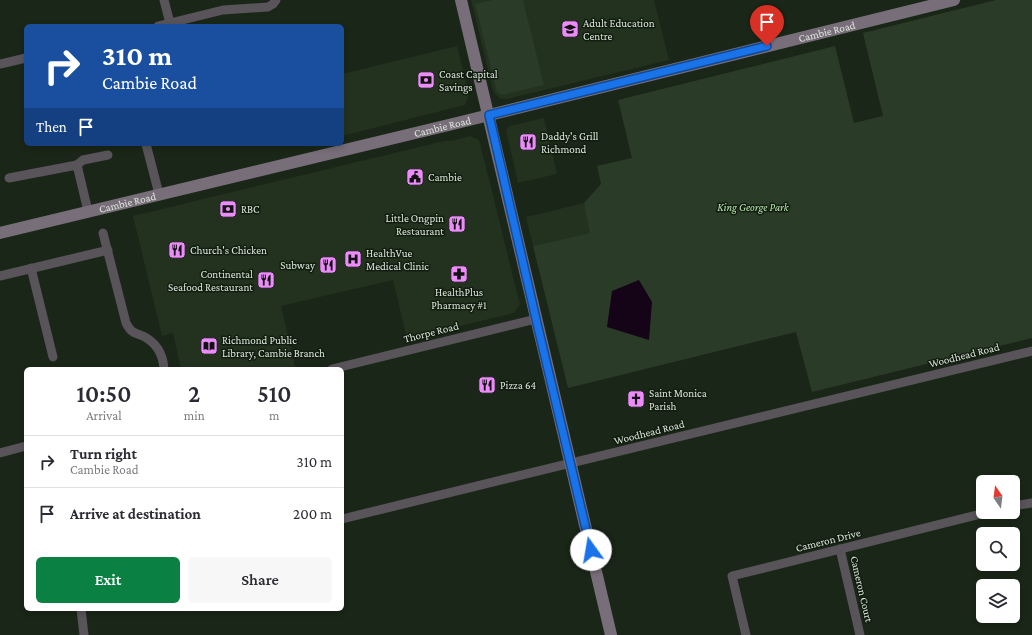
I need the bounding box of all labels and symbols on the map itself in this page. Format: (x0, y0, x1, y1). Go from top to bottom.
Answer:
pin (750, 5, 784, 46)
place label: Adult Education Centre (583, 17, 655, 42)
school or university icon: Adult Education Centre (560, 19, 580, 39)
street label: Cambie Road (797, 19, 857, 44)
place label: Coast Capital Savings (439, 68, 498, 94)
bank icon: Coast Capital Savings (416, 70, 436, 90)
street label: Cambie Road (413, 114, 472, 139)
place label: Daddy's Grill Richmond (541, 130, 599, 155)
restaurant icon: Daddy's Grill Richmond (518, 132, 538, 152)
public building icon: Cambie (405, 167, 425, 187)
place label: Cambie (428, 171, 462, 183)
street label: Cambie Road (98, 190, 157, 215)
bank icon: RBC (218, 199, 238, 219)
park label: King George Park (717, 201, 790, 214)
place label: RBC (241, 203, 260, 215)
place label: Little Ongpin Restaurant (385, 212, 444, 237)
restaurant icon: Little Ongpin Restaurant (447, 214, 467, 234)
restaurant icon: Church's Chicken (167, 240, 187, 260)
place label: Church's Chicken (190, 244, 267, 256)
place label: HealthVue Medical Clinic (366, 247, 429, 272)
hospital icon: HealthVue Medical Clinic (343, 249, 363, 269)
restaurant icon: Subway (318, 255, 338, 275)
place label: Subway (280, 259, 316, 272)
pharmacy icon: HealthPlus Pharmacy #1 (449, 264, 469, 284)
place label: Continental Seafood Restaurant (168, 268, 253, 293)
restaurant icon: Continental Seafood Restaurant (256, 270, 276, 290)
place label: HealthPlus Pharmacy #1 (431, 286, 487, 312)
street label: Thorpe Road (402, 319, 460, 346)
place label: Richmond Public Library, Cambie Branch (222, 334, 325, 360)
library icon: Richmond Public Library, Cambie Branch (199, 336, 219, 356)
street label: Woodhead Road (927, 340, 1001, 370)
restaurant icon: Pizza 64 (477, 375, 497, 395)
place label: Pizza 64 (500, 379, 536, 391)
place label: Saint Monica Parish (649, 387, 707, 412)
church icon: Saint Monica Parish (626, 389, 646, 409)
street label: Woodhead Road (612, 417, 686, 447)
north arrow (976, 475, 1020, 519)
street label: Cameron Drive (794, 526, 862, 554)
position arrow (570, 529, 612, 571)
street label: Cameron Court (849, 555, 876, 624)

